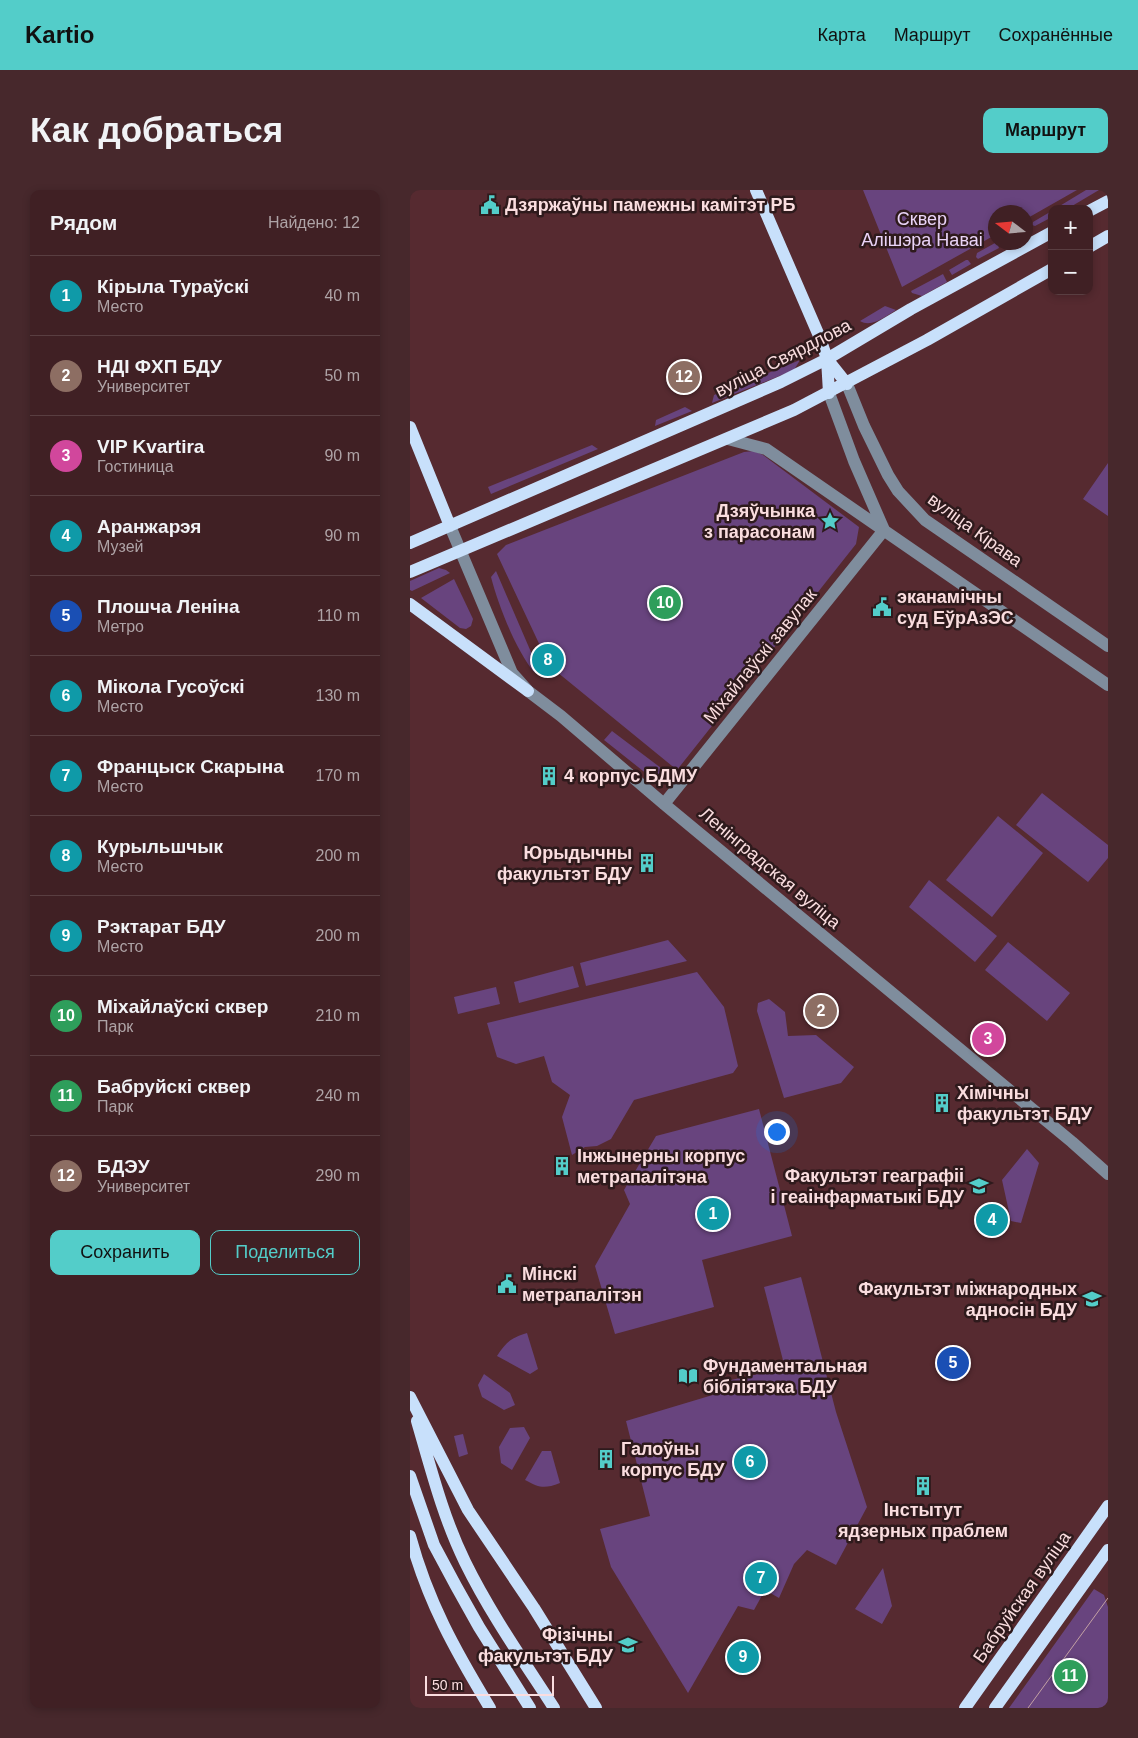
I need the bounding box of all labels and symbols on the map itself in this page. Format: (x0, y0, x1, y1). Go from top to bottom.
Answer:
public building icon: Дзяржаўны памежны камітэт РБ (479, 194, 501, 216)
place label: Дзяржаўны памежны камітэт РБ (505, 195, 795, 215)
north arrow (988, 205, 1033, 250)
park label: Сквер Алішэра Наваі (861, 209, 983, 250)
street label: вуліца Свярдлова (712, 315, 855, 401)
pin: 12 (668, 358, 700, 396)
street label: вуліца Кірава (924, 489, 1027, 571)
place label: Дзяўчынка з парасонам (704, 501, 816, 542)
place icon: Дзяўчынка з парасонам (819, 510, 841, 532)
pin: 10 (649, 584, 681, 622)
street label: Міхайлаўскі завулак (699, 584, 821, 727)
place label: эканамічны суд ЕўрАзЭС (897, 587, 1014, 628)
public building icon: эканамічны суд ЕўрАзЭС (871, 596, 893, 618)
pin: 8 (532, 641, 564, 679)
building icon: 4 корпус БДМУ (538, 765, 560, 787)
place label: 4 корпус БДМУ (564, 766, 698, 786)
street label: Ленінградская вуліца (696, 803, 845, 933)
place label: Юрыдычны факультэт БДУ (497, 843, 633, 884)
building icon: Юрыдычны факультэт БДУ (636, 852, 658, 874)
pin: 2 (805, 992, 837, 1030)
pin: 3 (972, 1020, 1004, 1058)
place label: Хімічны факультэт БДУ (957, 1083, 1093, 1124)
building icon: Хімічны факультэт БДУ (931, 1092, 953, 1114)
your location (764, 1119, 790, 1145)
place label: Інжынерны корпус метрапалітэна (577, 1146, 745, 1187)
building icon: Інжынерны корпус метрапалітэна (551, 1155, 573, 1177)
place label: Факультэт геаграфіі і геаінфарматыкі БДУ (771, 1166, 965, 1207)
school or university icon: Факультэт геаграфіі і геаінфарматыкі БДУ (968, 1175, 990, 1197)
pin: 1 (697, 1195, 729, 1233)
pin: 4 (976, 1201, 1008, 1239)
place label: Мінскі метрапалітэн (522, 1264, 642, 1305)
public building icon: Мінскі метрапалітэн (496, 1273, 518, 1295)
place label: Факультэт міжнародных адносін БДУ (858, 1279, 1078, 1320)
school or university icon: Факультэт міжнародных адносін БДУ (1081, 1288, 1103, 1310)
pin: 5 (937, 1344, 969, 1382)
place label: Фундаментальная бібліятэка БДУ (703, 1356, 868, 1397)
library icon: Фундаментальная бібліятэка БДУ (677, 1365, 699, 1387)
place label: Галоўны корпус БДУ (621, 1439, 725, 1480)
pin: 6 (734, 1443, 766, 1481)
building icon: Галоўны корпус БДУ (595, 1448, 617, 1470)
building icon: Інстытут ядзерных праблем (912, 1475, 934, 1497)
place label: Інстытут ядзерных праблем (837, 1500, 1008, 1541)
street label: Бабруйская вуліца (969, 1527, 1075, 1666)
pin: 7 (745, 1559, 777, 1597)
place label: Фізічны факультэт БДУ (478, 1625, 614, 1666)
school or university icon: Фізічны факультэт БДУ (617, 1634, 639, 1656)
pin: 9 (727, 1638, 759, 1676)
pin: 11 (1054, 1657, 1086, 1695)
scale bar (425, 1673, 554, 1696)

